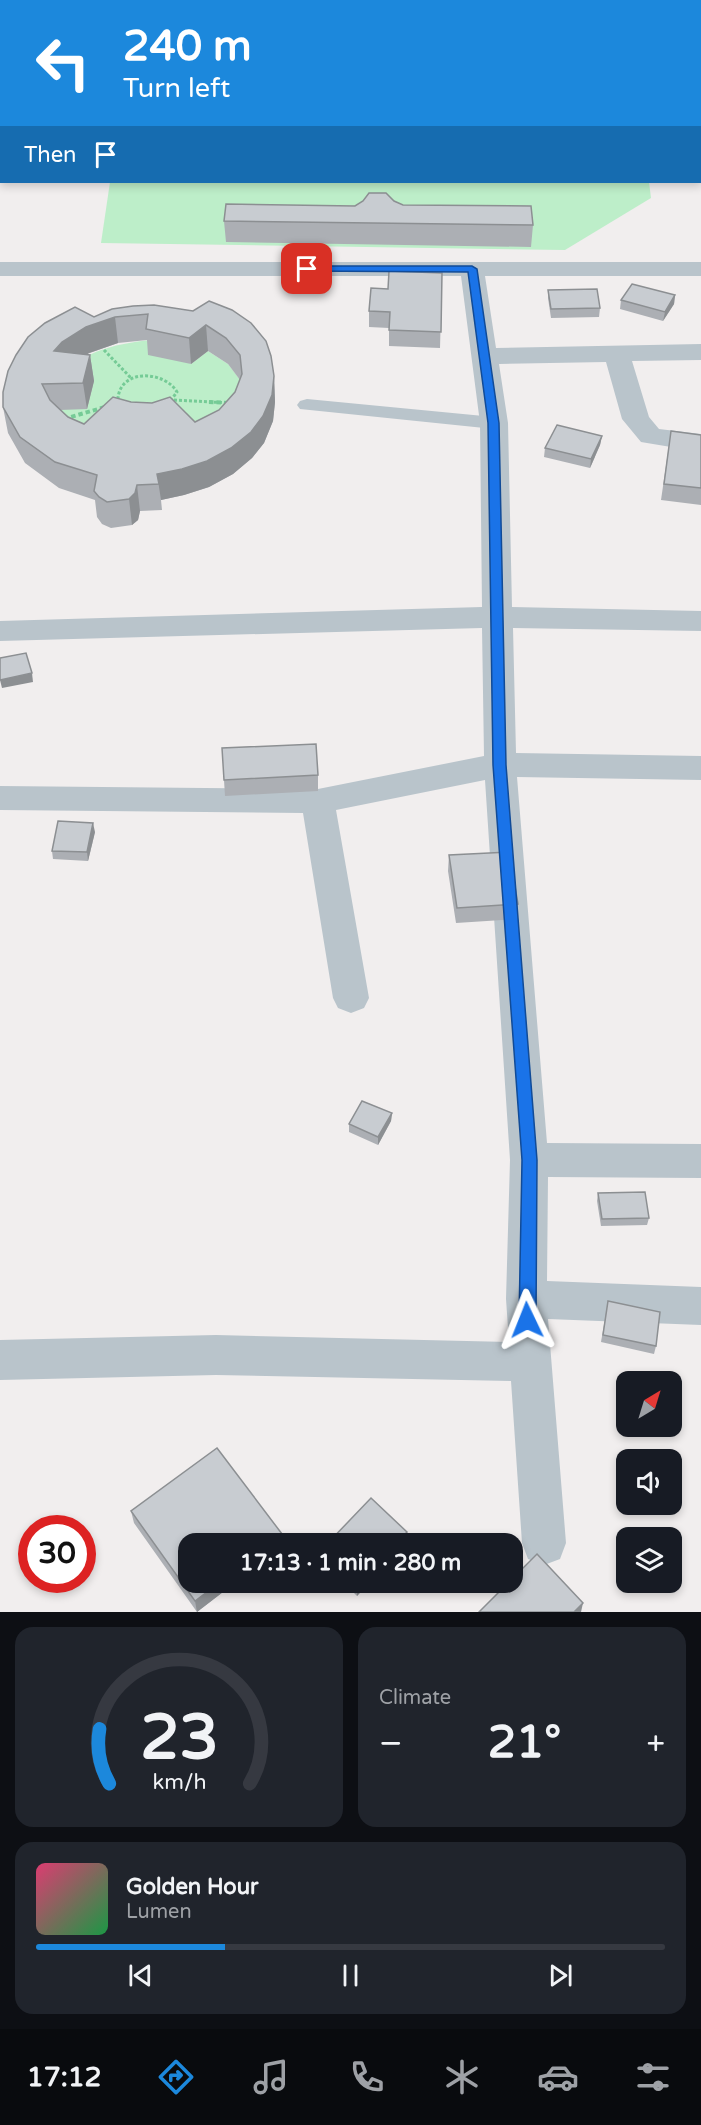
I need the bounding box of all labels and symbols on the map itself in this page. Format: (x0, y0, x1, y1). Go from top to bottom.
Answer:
pin (281, 243, 332, 294)
position arrow (495, 1288, 559, 1352)
north arrow (616, 1371, 682, 1437)
speed limit sign: 30 (18, 1515, 96, 1593)

